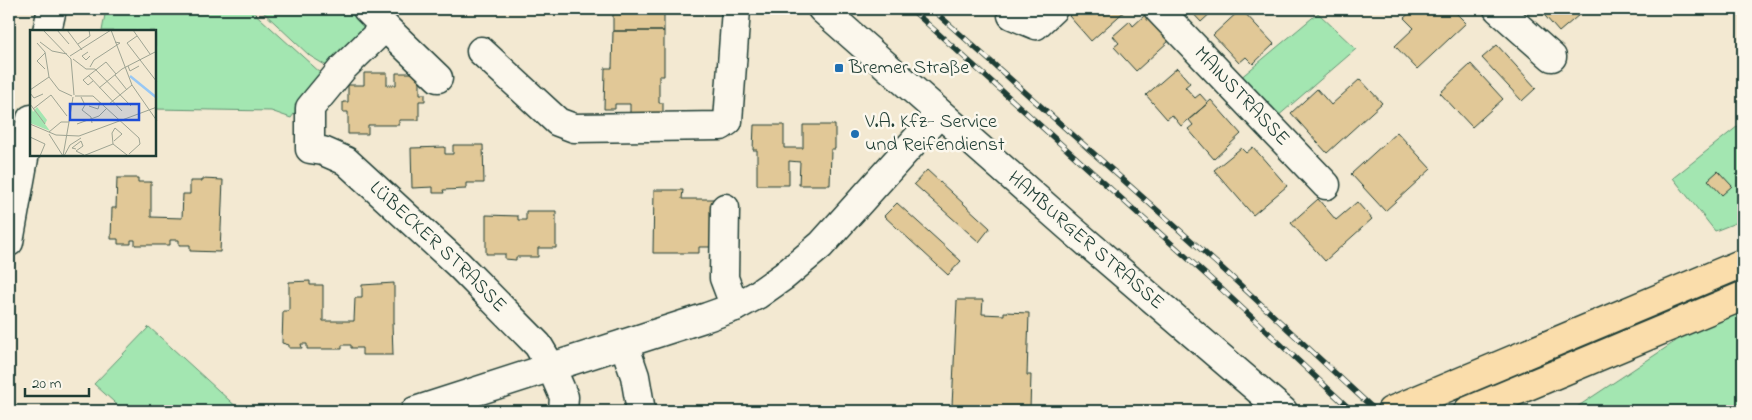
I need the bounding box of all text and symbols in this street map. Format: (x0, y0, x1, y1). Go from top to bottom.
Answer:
inset map (30, 30, 156, 156)
street label: MAINSTRASSE (1187, 40, 1296, 153)
place label: Bremer Straße (848, 54, 969, 83)
marker: Bremer Straße (833, 62, 845, 74)
place label: V.A. Kfz- Service und Reifendienst (864, 108, 1005, 160)
marker: V.A. Kfz- Service und Reifendienst (849, 128, 861, 140)
street label: HAMBURGER STRASSE (1001, 164, 1170, 317)
street label: LÜBECKER STRASSE (362, 175, 513, 319)
scale bar (25, 365, 89, 397)
text: 20 m (32, 373, 62, 395)

